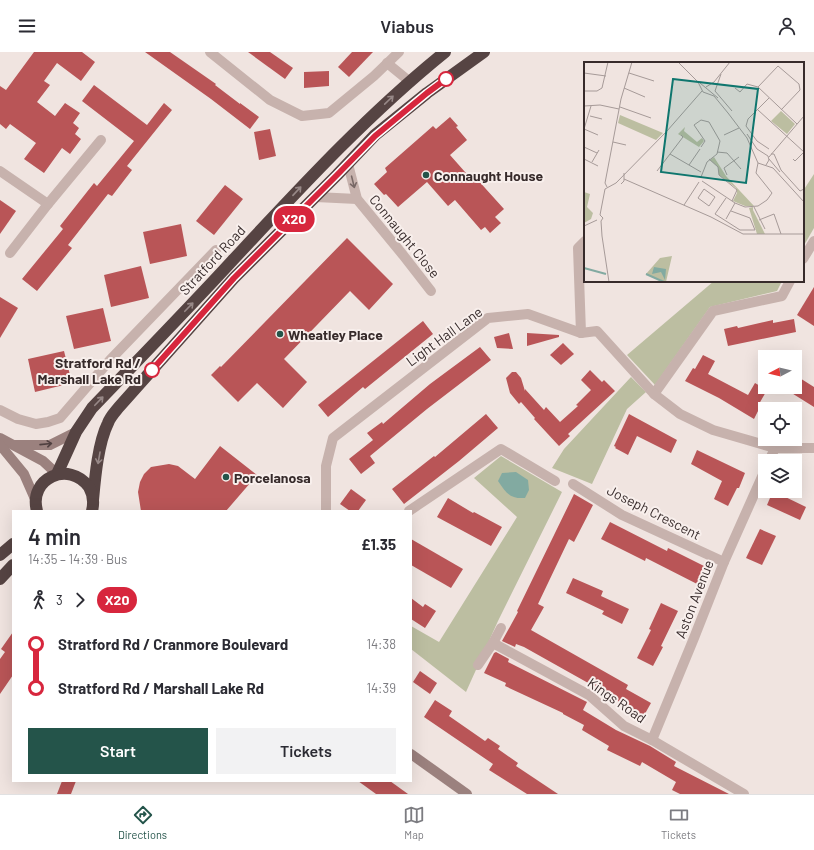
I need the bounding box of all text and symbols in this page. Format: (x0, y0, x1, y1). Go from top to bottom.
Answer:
icon: menu (16, 15, 38, 37)
text: Viabus (380, 15, 434, 37)
icon: person (776, 15, 798, 37)
inset map (584, 62, 804, 282)
unlabelled marker (438, 71, 454, 87)
one-way arrow (384, 95, 394, 105)
place label: Connaught House (434, 167, 543, 184)
marker: Connaught House (421, 170, 431, 180)
one-way arrow (349, 175, 357, 188)
one-way arrow (292, 186, 302, 196)
street label: Connaught Close (366, 191, 444, 281)
line badge: X20 (271, 206, 317, 232)
text: X20 (282, 210, 306, 227)
street label: Stratford Road (175, 222, 249, 298)
one-way arrow (184, 302, 194, 312)
street label: Light Hall Lane (403, 303, 485, 369)
place label: Wheatley Place (288, 326, 383, 343)
marker: Wheatley Place (275, 329, 285, 339)
north arrow (758, 350, 802, 394)
map controls (758, 350, 802, 498)
place label: Stratford Rd / Marshall Lake Rd (38, 354, 141, 387)
marker: Stratford Rd / Marshall Lake Rd (144, 362, 160, 378)
one-way arrow (94, 396, 104, 406)
button: locate (758, 402, 802, 446)
one-way arrow (39, 441, 52, 448)
one-way arrow (94, 451, 102, 464)
button: layers (758, 454, 802, 498)
place label: Porcelanosa (234, 469, 311, 486)
marker: Porcelanosa (221, 472, 231, 482)
street label: Joseph Crescent (604, 481, 704, 543)
text: 4 min (28, 523, 81, 549)
text: £1.35 (361, 535, 396, 553)
text: 14:35 – 14:39 · Bus (28, 551, 127, 567)
street label: Aston Avenue (671, 557, 717, 641)
icon: walk (28, 589, 50, 611)
icon: forward (69, 589, 91, 611)
text: X20 (105, 591, 129, 608)
text: 3 (56, 592, 63, 608)
text: Stratford Rd / Cranmore Boulevard (58, 635, 288, 653)
text: 14:38 (366, 636, 396, 652)
street label: Kings Road (584, 674, 650, 726)
text: Stratford Rd / Marshall Lake Rd (58, 679, 264, 697)
text: 14:39 (366, 680, 396, 696)
button: Start (28, 728, 208, 774)
button: Tickets (216, 728, 396, 774)
tab: Directions (118, 804, 167, 841)
tab: Map (403, 804, 425, 841)
tab: Tickets (661, 804, 696, 841)

